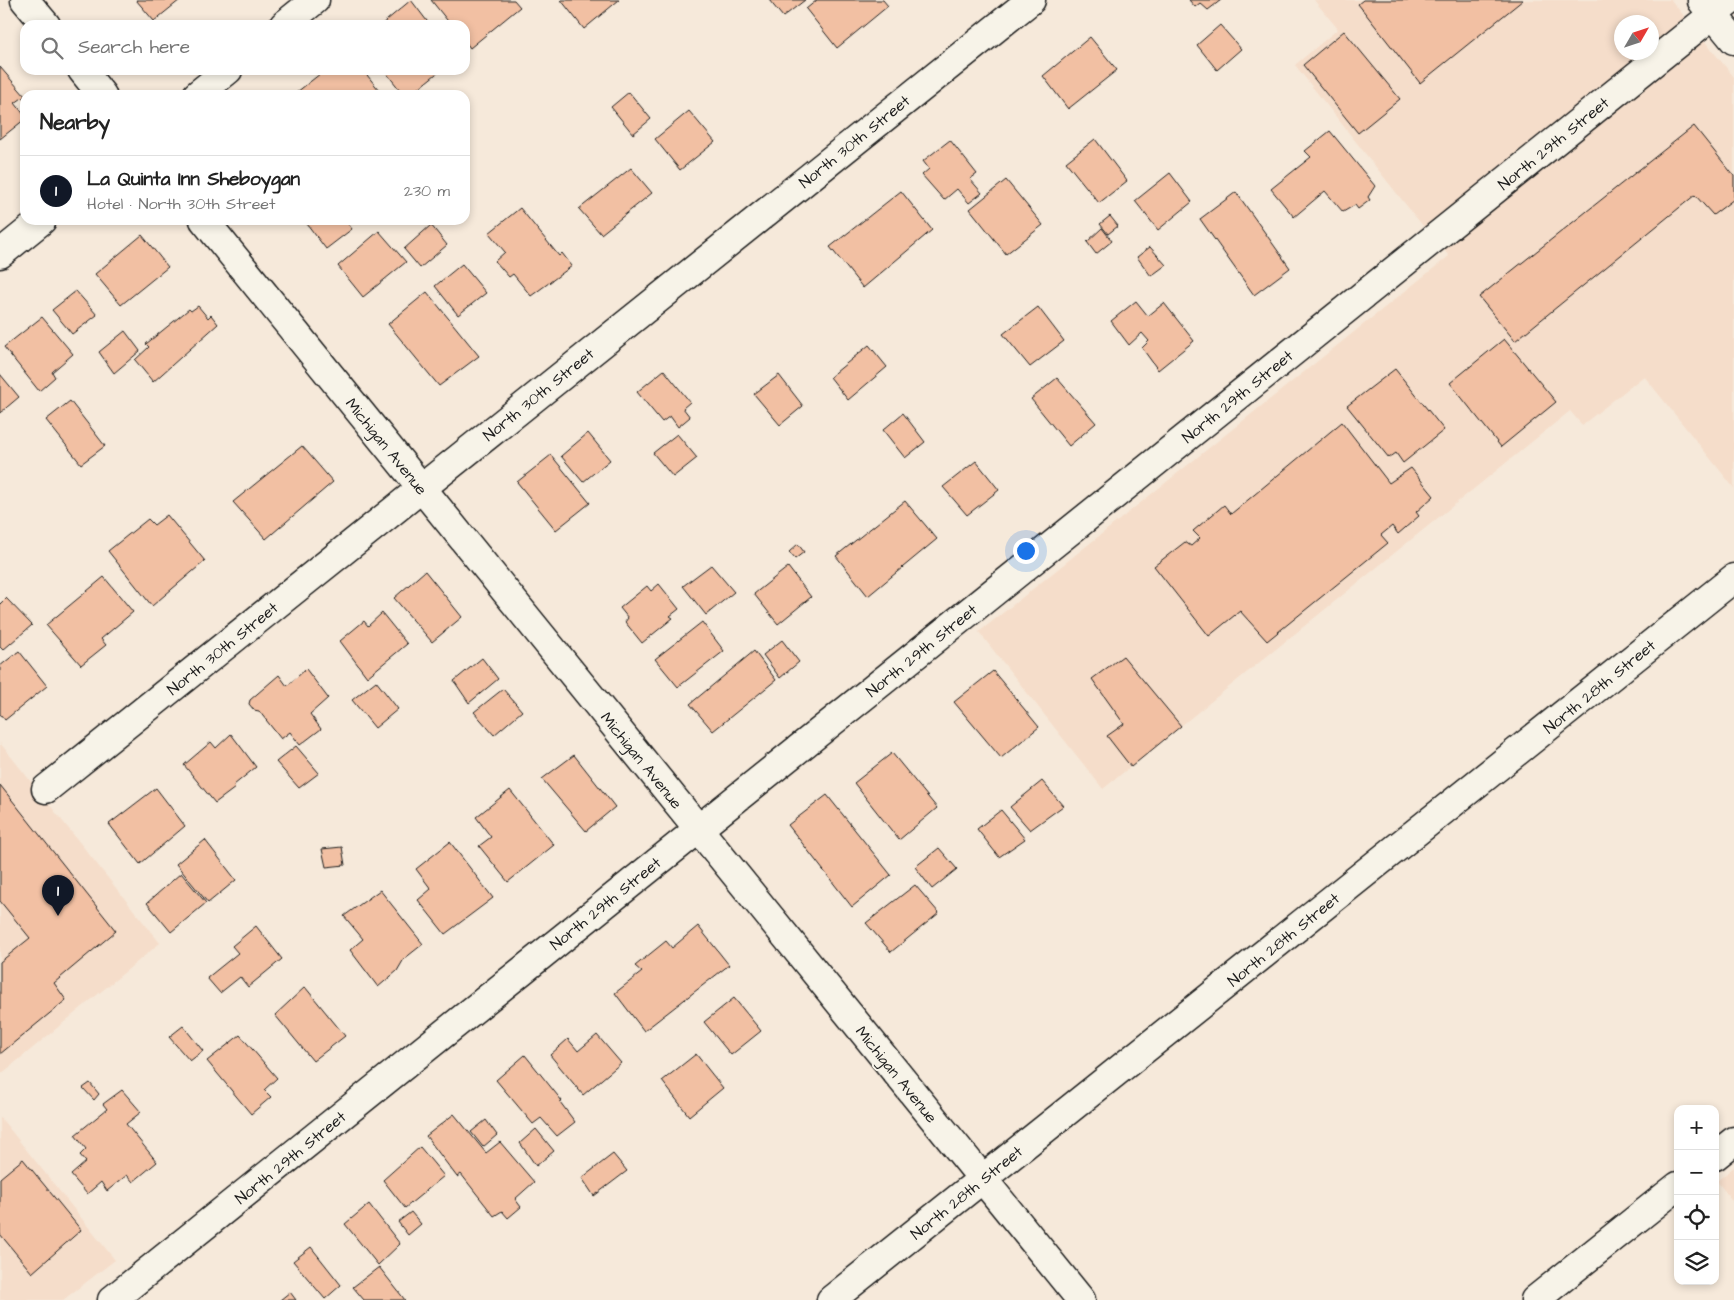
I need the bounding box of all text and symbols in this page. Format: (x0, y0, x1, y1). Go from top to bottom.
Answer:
north arrow (1614, 15, 1659, 60)
search box (20, 20, 470, 75)
icon: search (38, 34, 66, 62)
text: Search here (78, 34, 190, 61)
street label: North 30th Street (794, 90, 915, 193)
street label: North 29th Street (1493, 92, 1614, 195)
text: Nearby (40, 108, 110, 137)
text: La Quinta Inn Sheboygan (87, 166, 300, 193)
text: 1 (55, 180, 57, 202)
text: 230 m (404, 180, 450, 202)
text: Hotel · North 30th Street (87, 193, 275, 215)
street label: North 30th Street (478, 343, 599, 446)
street label: North 29th Street (1177, 345, 1298, 448)
street label: Michigan Avenue (339, 394, 432, 501)
your location (1013, 538, 1039, 564)
street label: North 30th Street (162, 597, 283, 700)
street label: North 29th Street (861, 599, 982, 702)
street label: North 28th Street (1539, 634, 1661, 739)
street label: Michigan Avenue (594, 708, 687, 815)
street label: North 29th Street (545, 852, 666, 955)
pin: 1 (42, 875, 74, 916)
street label: North 28th Street (1223, 887, 1345, 992)
street label: Michigan Avenue (849, 1022, 942, 1129)
map controls (1674, 1105, 1719, 1285)
button: + (1674, 1105, 1719, 1150)
street label: North 29th Street (230, 1106, 351, 1209)
street label: North 28th Street (906, 1140, 1028, 1245)
button: − (1674, 1150, 1719, 1195)
button: locate (1674, 1195, 1719, 1240)
button: layers (1674, 1240, 1719, 1285)

